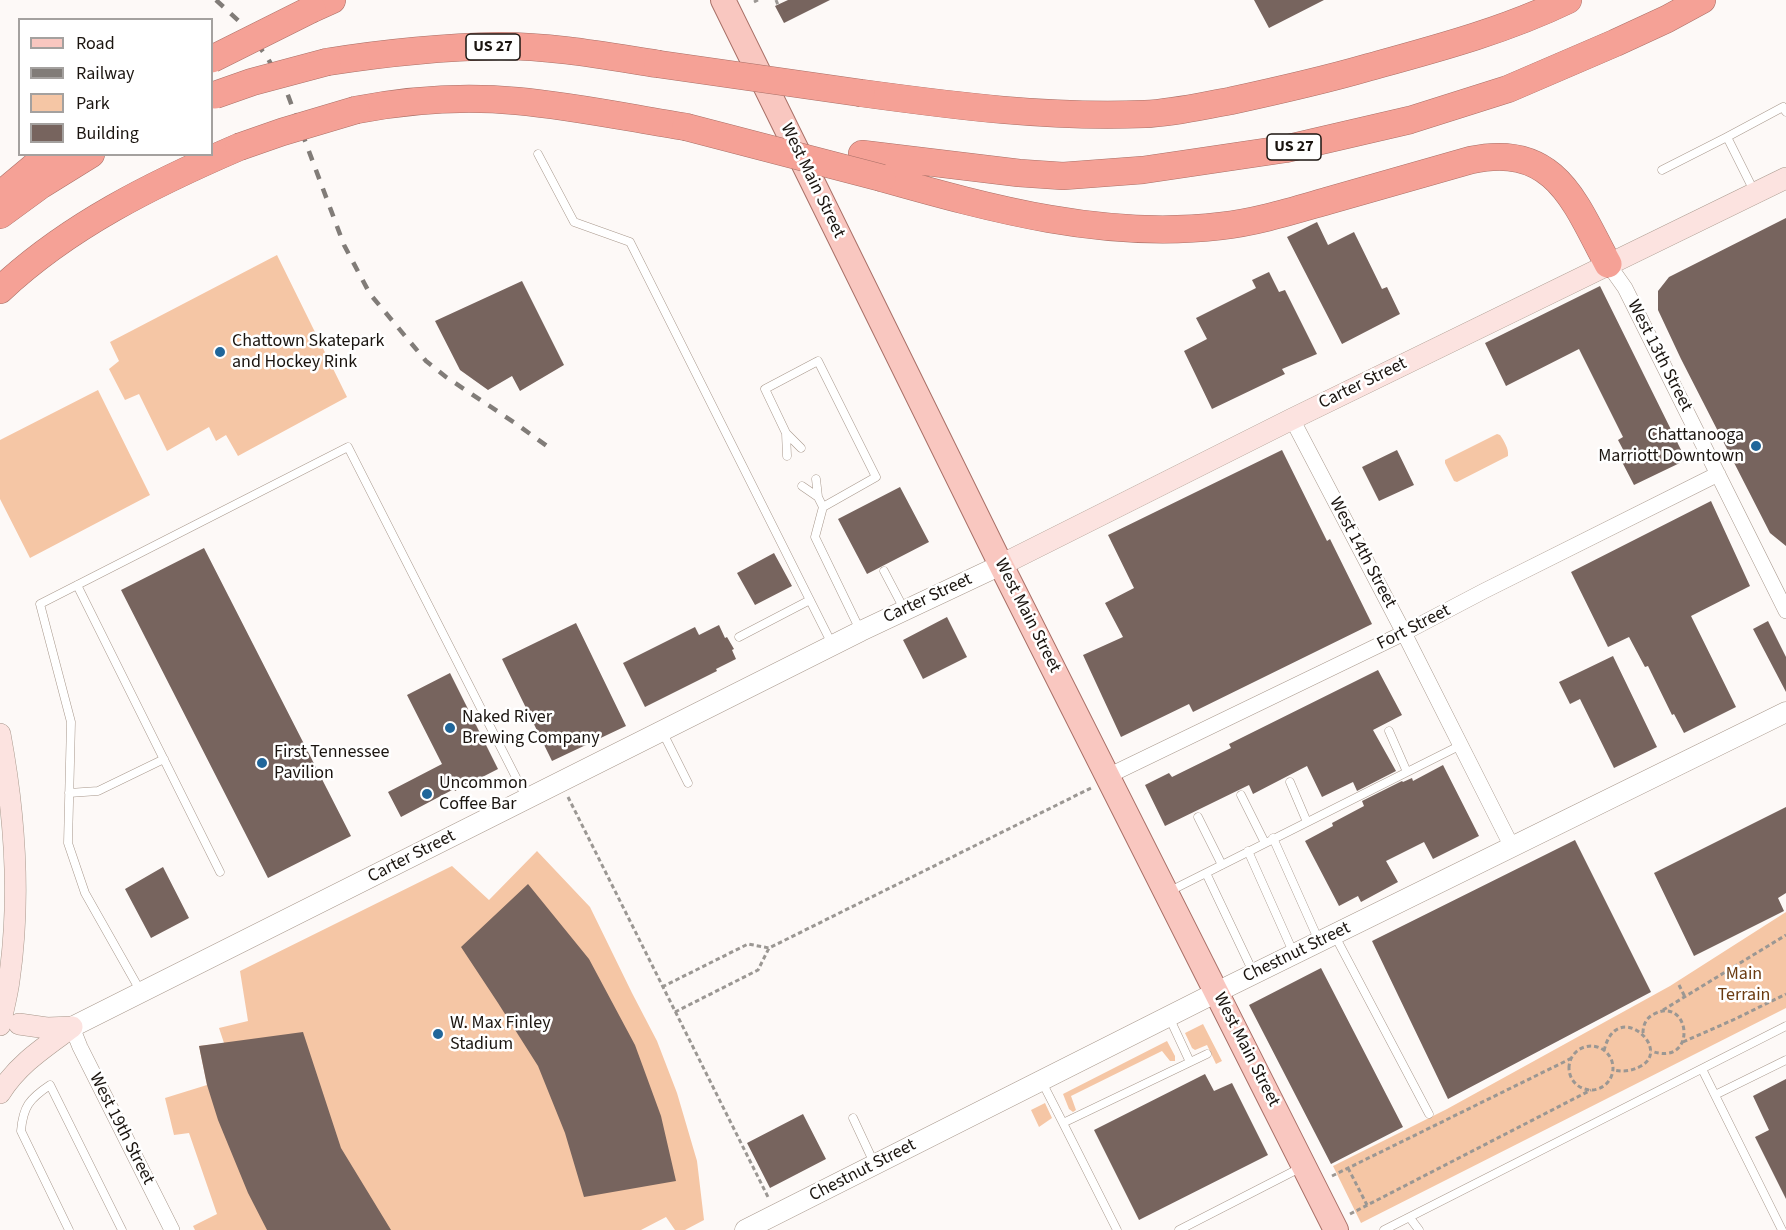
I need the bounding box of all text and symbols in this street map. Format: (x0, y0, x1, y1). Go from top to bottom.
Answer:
legend (18, 18, 213, 156)
text: Road (76, 31, 115, 56)
road number: US 27 (466, 34, 520, 60)
text: Railway (76, 61, 135, 86)
text: Park (76, 91, 110, 116)
street label: West Main Street (775, 120, 849, 242)
text: Building (76, 121, 139, 146)
road number: US 27 (1267, 134, 1321, 160)
street label: West 13th Street (1622, 297, 1696, 415)
place label: Chattown Skatepark and Hockey Rink (232, 331, 384, 374)
marker: Chattown Skatepark and Hockey Rink (213, 345, 227, 359)
street label: Carter Street (1315, 353, 1411, 415)
place label: Chattanooga Marriott Downtown (1598, 425, 1744, 468)
marker: Chattanooga Marriott Downtown (1749, 439, 1763, 453)
street label: West 14th Street (1324, 494, 1400, 612)
street label: West Main Street (989, 555, 1065, 677)
street label: Carter Street (880, 569, 976, 629)
street label: Fort Street (1374, 600, 1454, 656)
place label: Naked River Brewing Company (462, 707, 600, 750)
marker: Naked River Brewing Company (443, 721, 457, 735)
place label: First Tennessee Pavilion (274, 742, 389, 784)
marker: First Tennessee Pavilion (255, 756, 269, 770)
place label: Uncommon Coffee Bar (439, 773, 527, 816)
marker: Uncommon Coffee Bar (420, 787, 434, 801)
street label: Carter Street (365, 826, 459, 888)
street label: Chestnut Street (1240, 918, 1354, 988)
park label: Main Terrain (1718, 964, 1770, 1006)
street label: West Main Street (1208, 989, 1284, 1111)
place label: W. Max Finley Stadium (450, 1013, 551, 1056)
marker: W. Max Finley Stadium (431, 1027, 445, 1041)
street label: West 19th Street (84, 1070, 158, 1188)
street label: Chestnut Street (806, 1135, 920, 1207)

